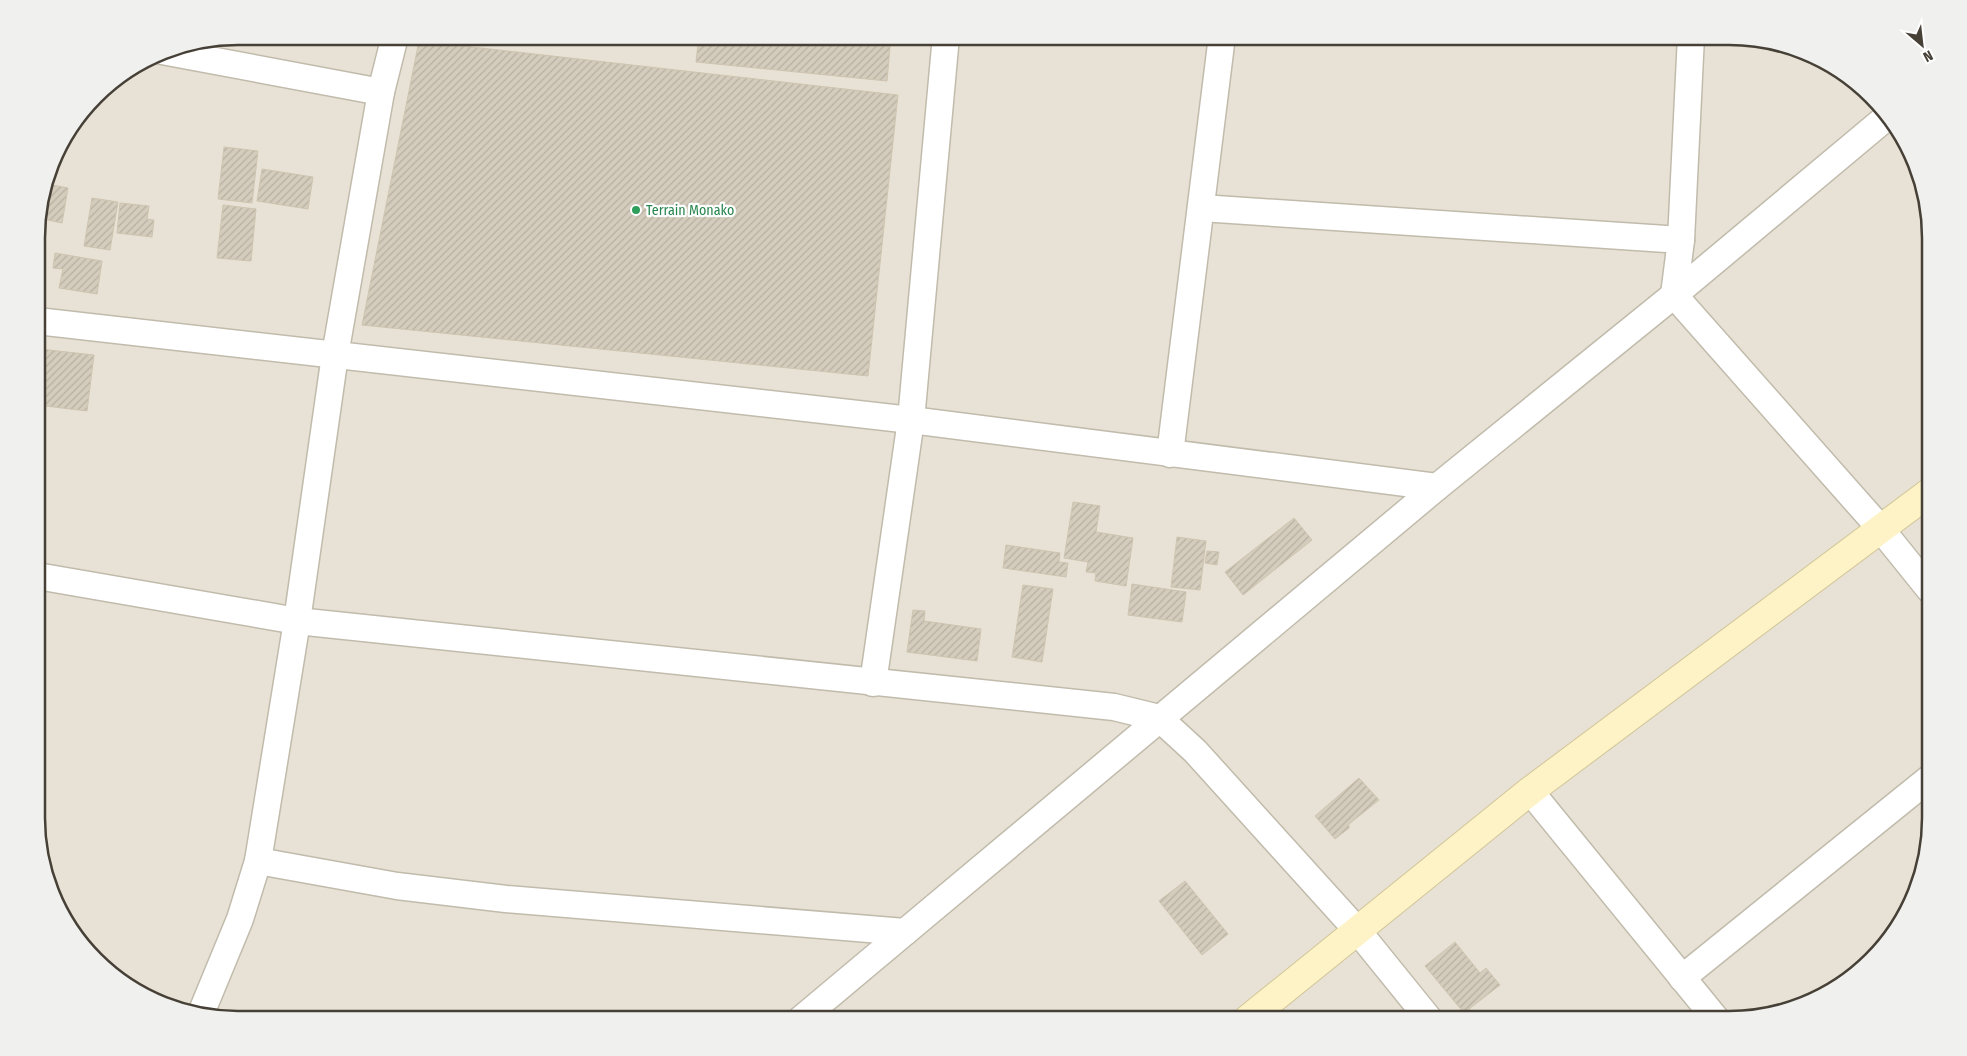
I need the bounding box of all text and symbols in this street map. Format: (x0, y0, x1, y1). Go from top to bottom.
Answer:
north arrow (1897, 20, 1947, 70)
text: N (1920, 47, 1936, 66)
place label: Terrain Monako (646, 202, 734, 219)
marker: Terrain Monako (630, 204, 642, 216)

